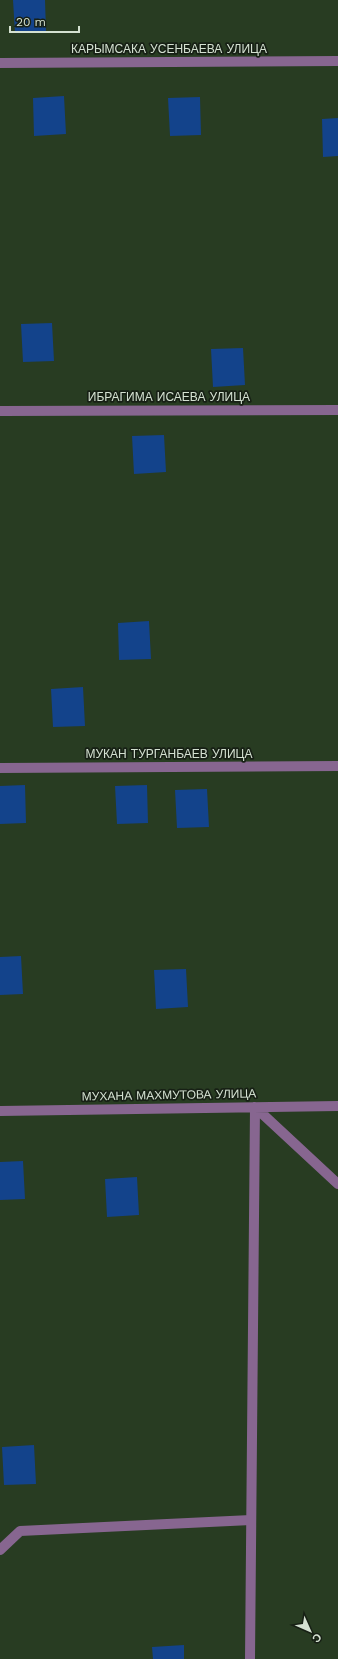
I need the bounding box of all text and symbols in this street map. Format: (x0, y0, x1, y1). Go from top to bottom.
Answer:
scale bar (10, 8, 79, 34)
text: 20 m (16, 15, 46, 29)
street label: КАРЫМСАКА УСЕНБАЕВА УЛИЦА (71, 42, 267, 56)
street label: ИБРАГИМА ИСАЕВА УЛИЦА (88, 390, 250, 404)
street label: МУКАН ТУРГАНБАЕВ УЛИЦА (85, 747, 253, 761)
street label: МУХАНА МАХМУТОВА УЛИЦА (82, 1086, 256, 1104)
north arrow (290, 1611, 330, 1651)
text: С (309, 1630, 324, 1645)

